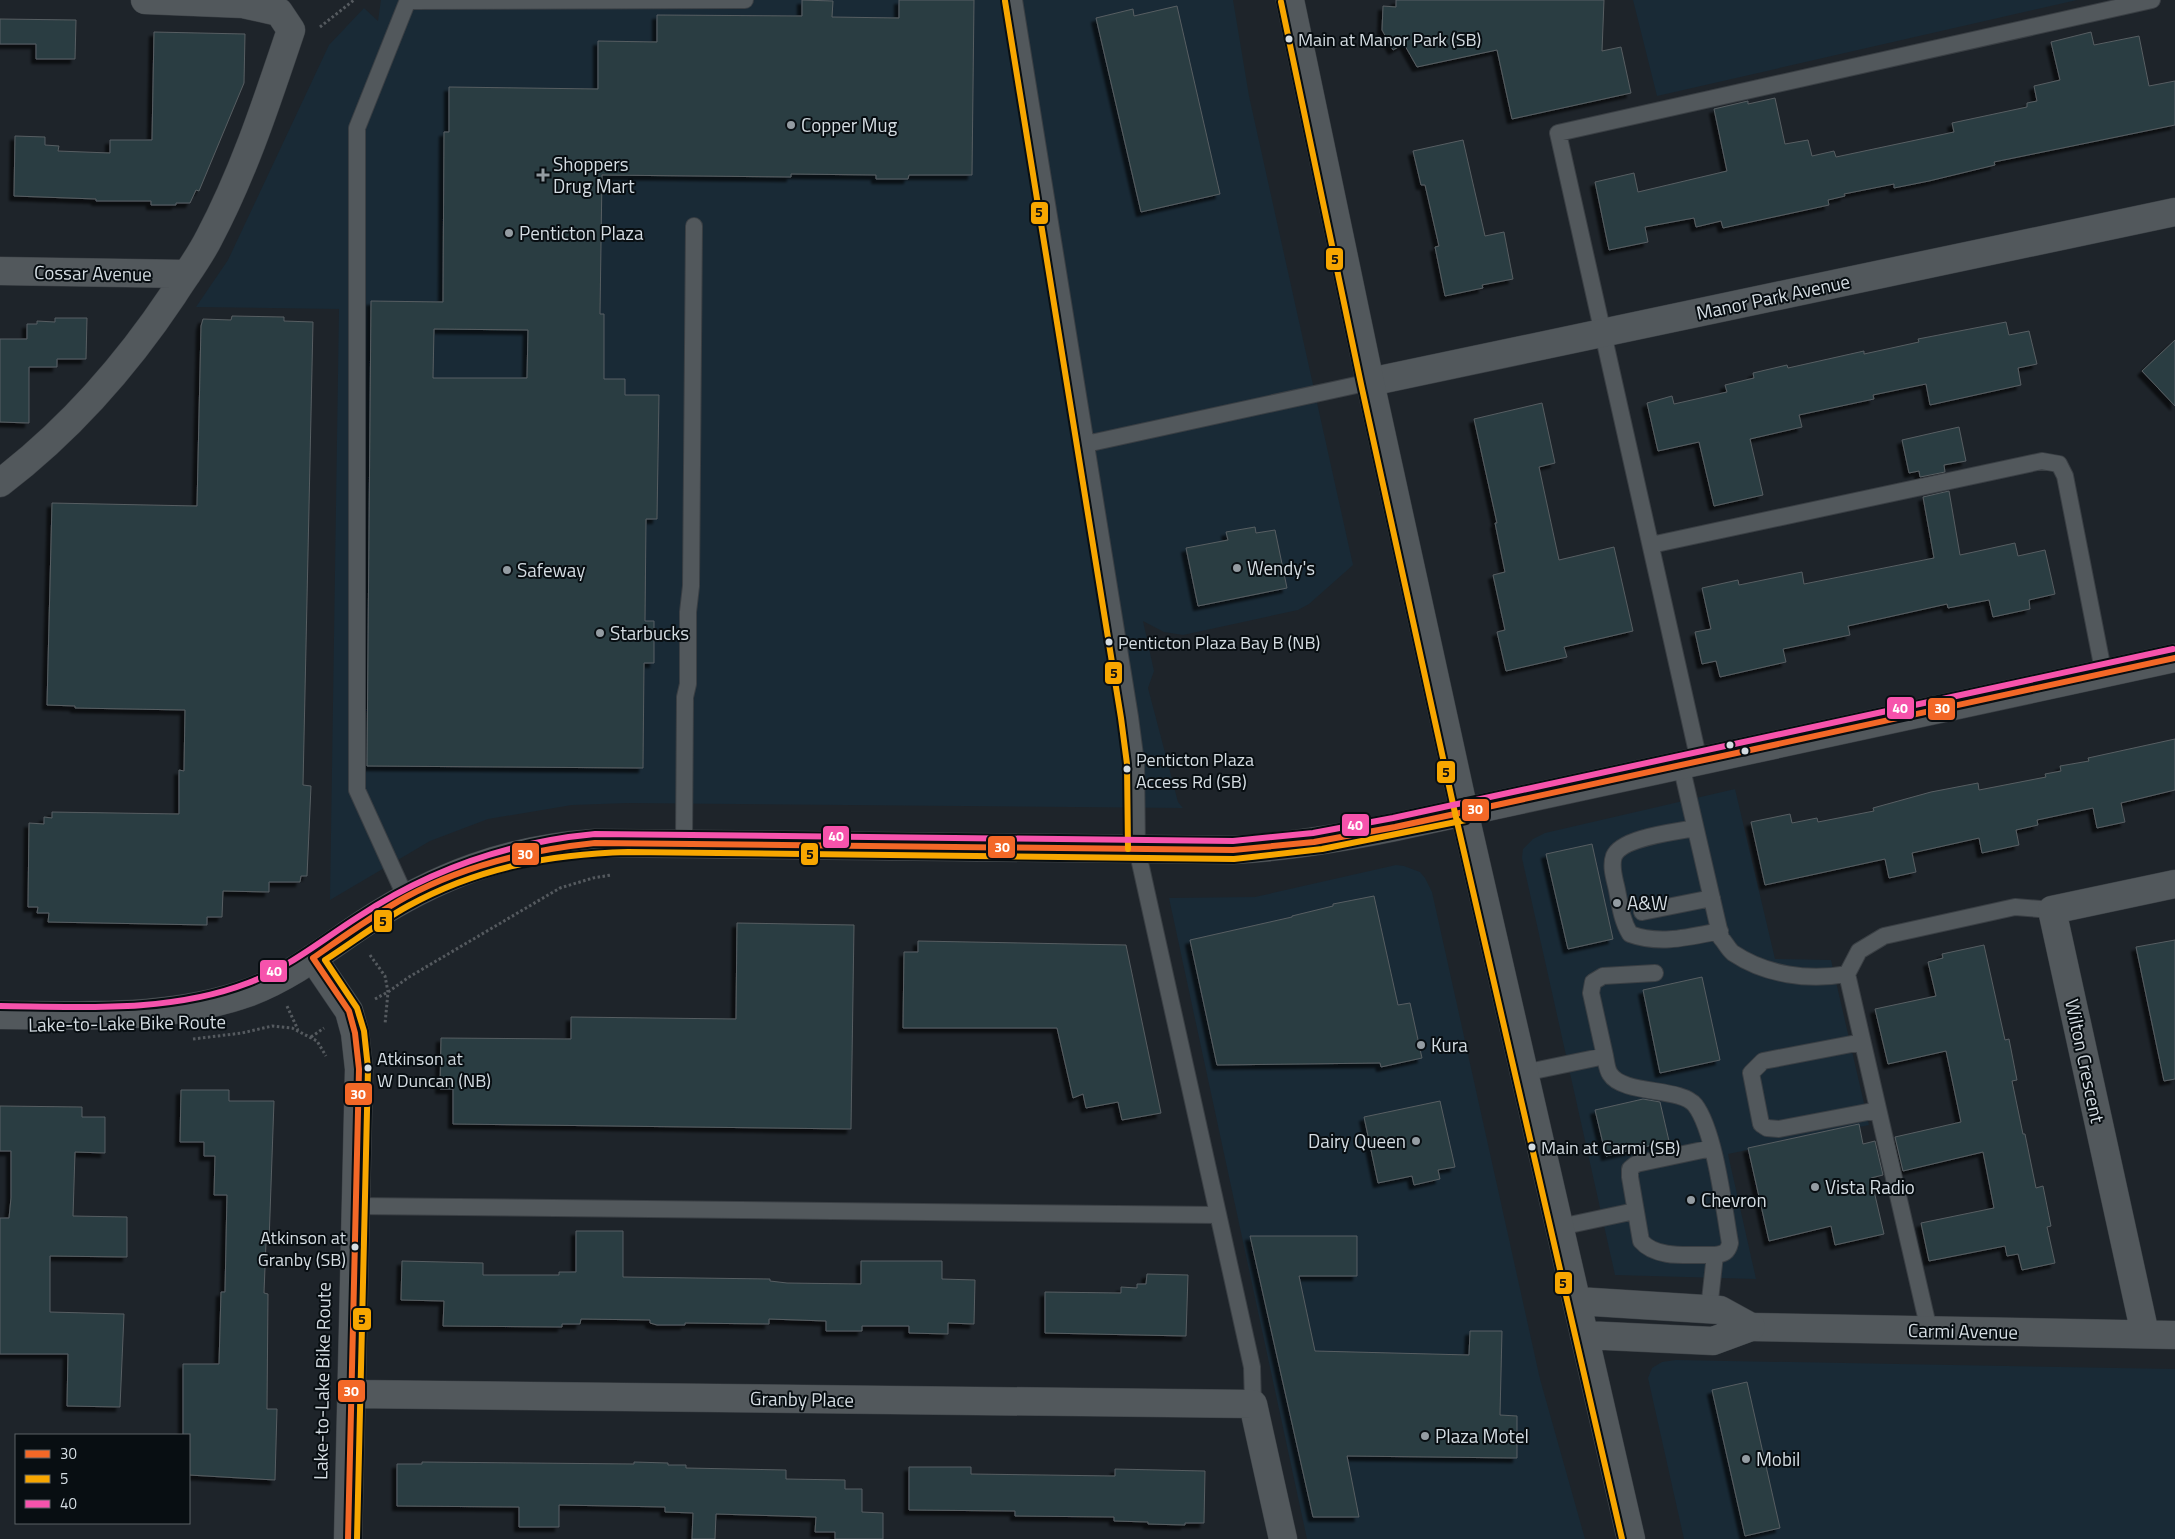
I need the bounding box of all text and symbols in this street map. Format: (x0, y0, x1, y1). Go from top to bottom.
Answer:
place label: Main at Manor Park (SB) (1298, 26, 1481, 53)
marker: Main at Manor Park (SB) (1284, 34, 1294, 44)
place label: Copper Mug (801, 110, 898, 139)
marker: Copper Mug (785, 119, 797, 131)
place label: Shoppers Drug Mart (553, 149, 635, 200)
marker: Shoppers Drug Mart (537, 169, 549, 181)
line badge: 5 (1030, 201, 1049, 225)
text: 5 (1035, 201, 1043, 222)
place label: Penticton Plaza (519, 218, 644, 247)
marker: Penticton Plaza (503, 227, 515, 239)
line badge: 5 (1325, 247, 1344, 271)
text: 5 (1331, 248, 1339, 269)
street label: Cossar Avenue (34, 257, 152, 288)
street label: Manor Park Avenue (1693, 266, 1852, 327)
place label: Wendy's (1247, 553, 1315, 582)
place label: Safeway (517, 555, 585, 584)
marker: Wendy's (1231, 562, 1243, 574)
marker: Safeway (501, 564, 513, 576)
place label: Starbucks (610, 618, 689, 647)
marker: Starbucks (594, 627, 606, 639)
place label: Penticton Plaza Bay B (NB) (1118, 629, 1320, 656)
marker: Penticton Plaza Bay B (NB) (1104, 637, 1114, 647)
line badge: 5 (1104, 661, 1123, 685)
text: 5 (1110, 662, 1118, 683)
line badge: 40 (1886, 696, 1915, 720)
text: 40 (1892, 697, 1908, 718)
line badge: 30 (1927, 697, 1956, 721)
text: 30 (1934, 697, 1950, 718)
unlabelled marker (1725, 740, 1735, 750)
place label: Penticton Plaza Access Rd (SB) (1136, 746, 1254, 795)
unlabelled marker (1740, 746, 1750, 756)
line badge: 5 (1436, 760, 1456, 784)
text: 5 (1442, 761, 1450, 782)
marker: Penticton Plaza Access Rd (SB) (1122, 764, 1132, 774)
line badge: 30 (1461, 798, 1490, 822)
text: 30 (1467, 798, 1483, 819)
line badge: 40 (1341, 813, 1370, 837)
text: 40 (1347, 814, 1363, 835)
line badge: 40 (822, 825, 850, 849)
text: 40 (828, 825, 844, 846)
line badge: 30 (987, 835, 1016, 859)
text: 30 (994, 836, 1010, 857)
line badge: 30 (511, 842, 540, 866)
line badge: 5 (800, 842, 819, 866)
text: 30 (517, 843, 533, 864)
text: 5 (806, 843, 814, 864)
place label: A&W (1627, 888, 1668, 917)
marker: A&W (1611, 897, 1623, 909)
line badge: 5 (373, 909, 393, 933)
text: 5 (379, 910, 387, 931)
line badge: 40 (259, 959, 288, 983)
text: 40 (266, 960, 282, 981)
street label: Wilton Crescent (2058, 996, 2113, 1126)
street label: Lake-to-Lake Bike Route (28, 1006, 226, 1039)
place label: Kura (1431, 1030, 1468, 1059)
marker: Kura (1415, 1039, 1427, 1051)
place label: Atkinson at W Duncan (NB) (377, 1045, 491, 1094)
marker: Atkinson at W Duncan (NB) (363, 1063, 373, 1073)
line badge: 30 (344, 1082, 373, 1106)
text: 30 (350, 1083, 366, 1104)
place label: Dairy Queen (1308, 1126, 1406, 1155)
place label: Main at Carmi (SB) (1541, 1134, 1680, 1161)
marker: Dairy Queen (1410, 1135, 1422, 1147)
marker: Main at Carmi (SB) (1527, 1142, 1537, 1152)
place label: Vista Radio (1825, 1172, 1915, 1201)
marker: Vista Radio (1809, 1181, 1821, 1193)
place label: Chevron (1701, 1185, 1767, 1214)
marker: Chevron (1685, 1194, 1697, 1206)
place label: Atkinson at Granby (SB) (258, 1224, 347, 1273)
marker: Atkinson at Granby (SB) (350, 1242, 360, 1252)
line badge: 5 (1554, 1271, 1573, 1295)
text: 5 (1559, 1272, 1567, 1293)
street label: Lake-to-Lake Bike Route (305, 1282, 338, 1480)
line badge: 5 (352, 1307, 372, 1331)
text: 5 (358, 1308, 366, 1329)
street label: Carmi Avenue (1908, 1315, 2018, 1346)
line badge: 30 (337, 1379, 366, 1403)
text: 30 (343, 1380, 359, 1401)
street label: Granby Place (750, 1383, 854, 1414)
place label: Plaza Motel (1435, 1421, 1529, 1450)
marker: Plaza Motel (1419, 1430, 1431, 1442)
legend (15, 1434, 190, 1524)
text: 30 (60, 1442, 77, 1465)
place label: Mobil (1756, 1444, 1800, 1473)
marker: Mobil (1740, 1453, 1752, 1465)
text: 5 (60, 1467, 68, 1490)
text: 40 (60, 1492, 77, 1515)

